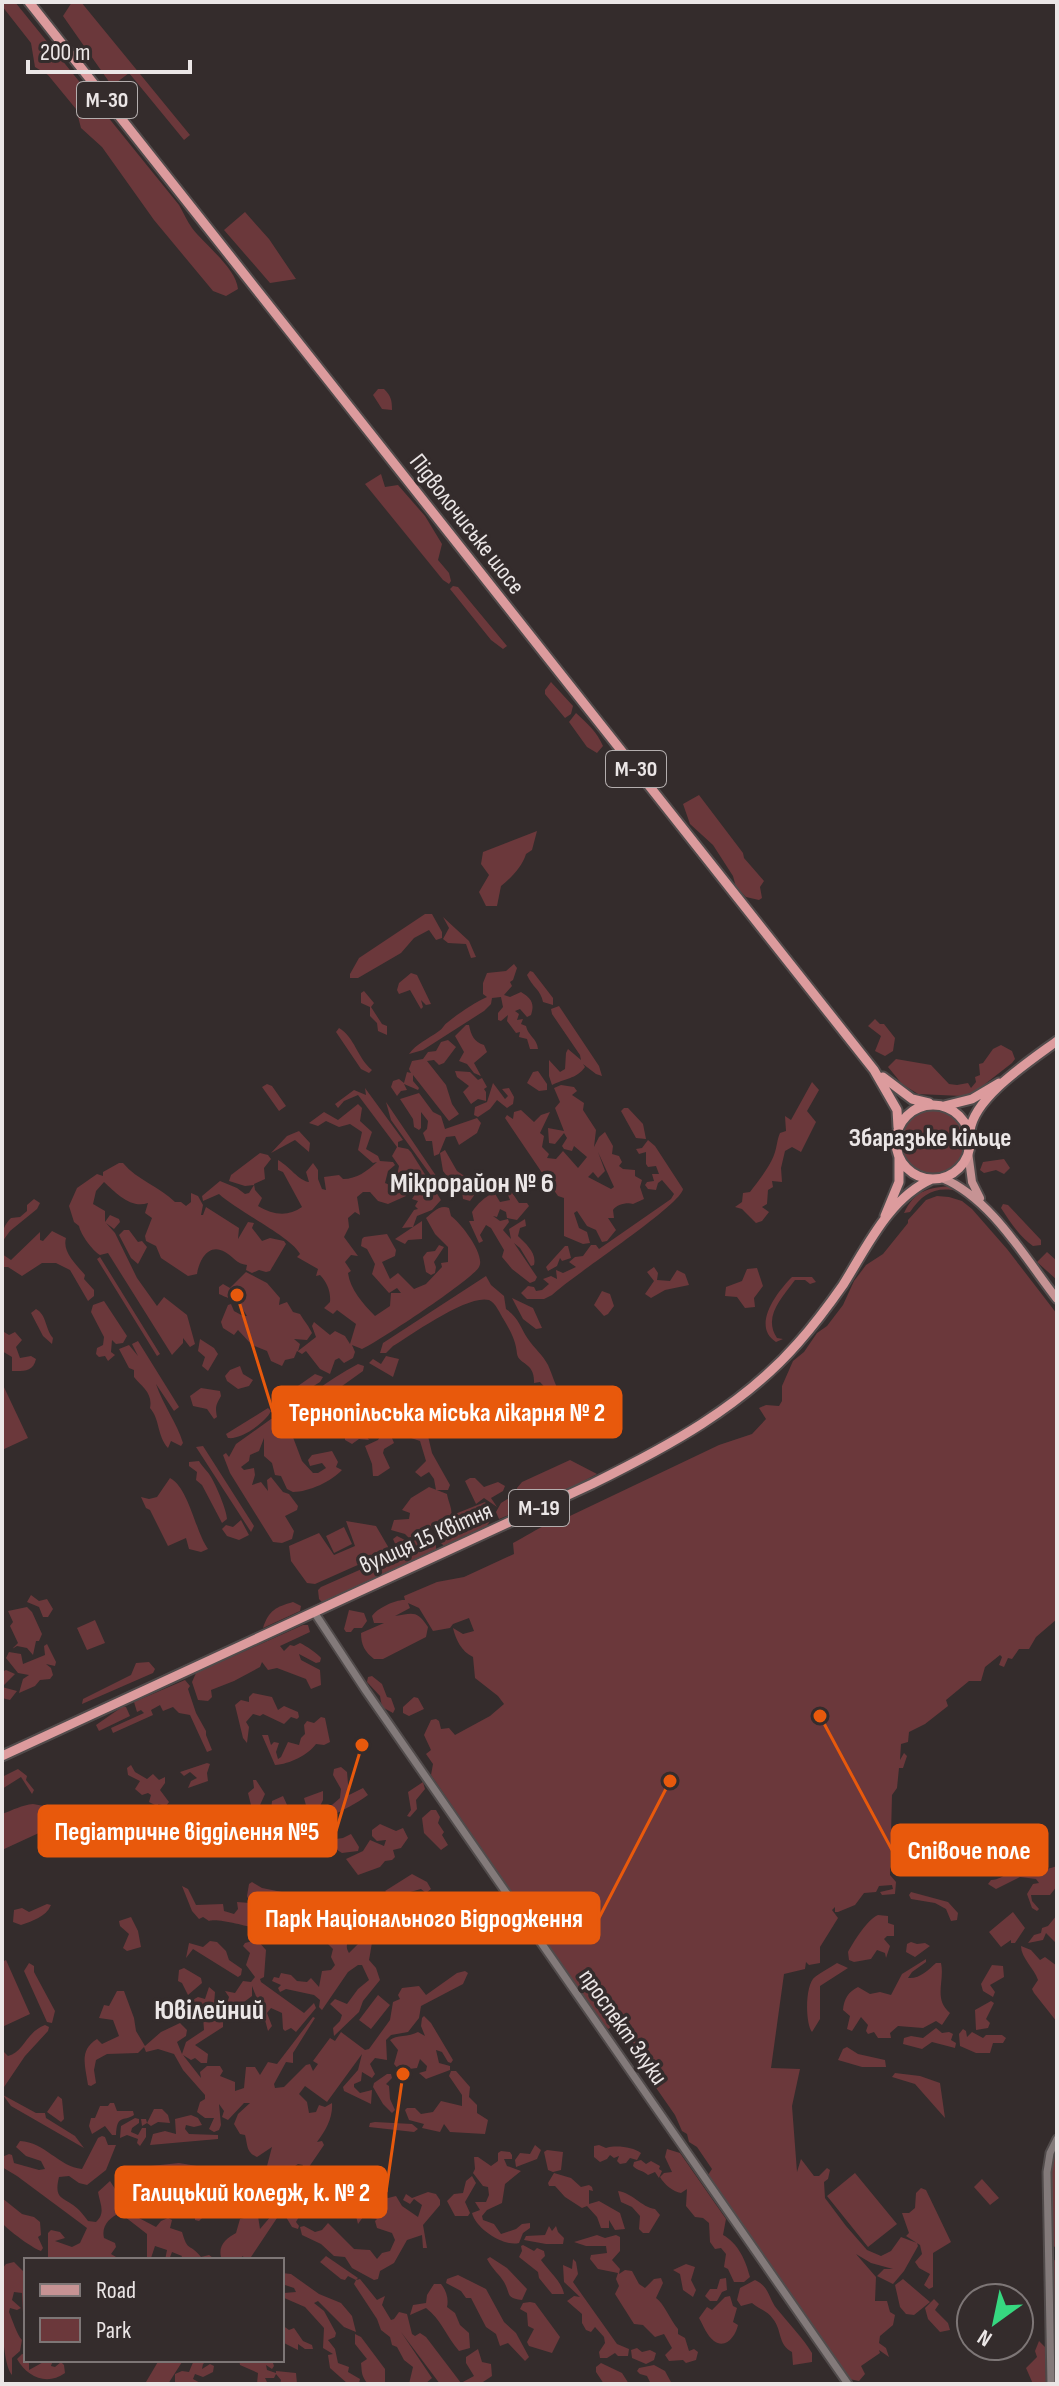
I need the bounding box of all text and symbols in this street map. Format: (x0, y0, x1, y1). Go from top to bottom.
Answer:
scale bar (28, 24, 190, 74)
text: 200 m (40, 38, 91, 67)
road number: М-30 (77, 82, 137, 118)
street label: Підволочиське шосе (403, 448, 531, 600)
road number: М-30 (606, 751, 666, 787)
district label: Збаразьке кільце (849, 1123, 1011, 1154)
district label: Мікрорайон № 6 (390, 1167, 554, 1200)
callout: Тернопільська міська лікарня № 2 (273, 1387, 621, 1437)
text: Тернопільська міська лікарня № 2 (289, 1398, 605, 1429)
road number: М-19 (509, 1490, 569, 1526)
street label: вулиця 15 Квітня (355, 1496, 497, 1580)
callout: Педіатричне відділення №5 (39, 1806, 336, 1856)
text: Педіатричне відділення №5 (55, 1817, 319, 1848)
callout: Співоче поле (892, 1825, 1047, 1875)
text: Співоче поле (907, 1836, 1031, 1867)
callout: Парк Національного Відродження (249, 1893, 599, 1943)
text: Парк Національного Відродження (265, 1904, 583, 1935)
street label: проспект Злуки (572, 1963, 674, 2091)
district label: Ювілейний (154, 1994, 264, 2027)
callout: Галицький коледж, к. № 2 (116, 2167, 386, 2217)
text: Галицький коледж, к. № 2 (132, 2178, 370, 2209)
legend (24, 2258, 284, 2362)
text: Road (96, 2276, 136, 2305)
north arrow (955, 2282, 1035, 2362)
text: Park (96, 2316, 131, 2345)
text: N (973, 2323, 997, 2352)

